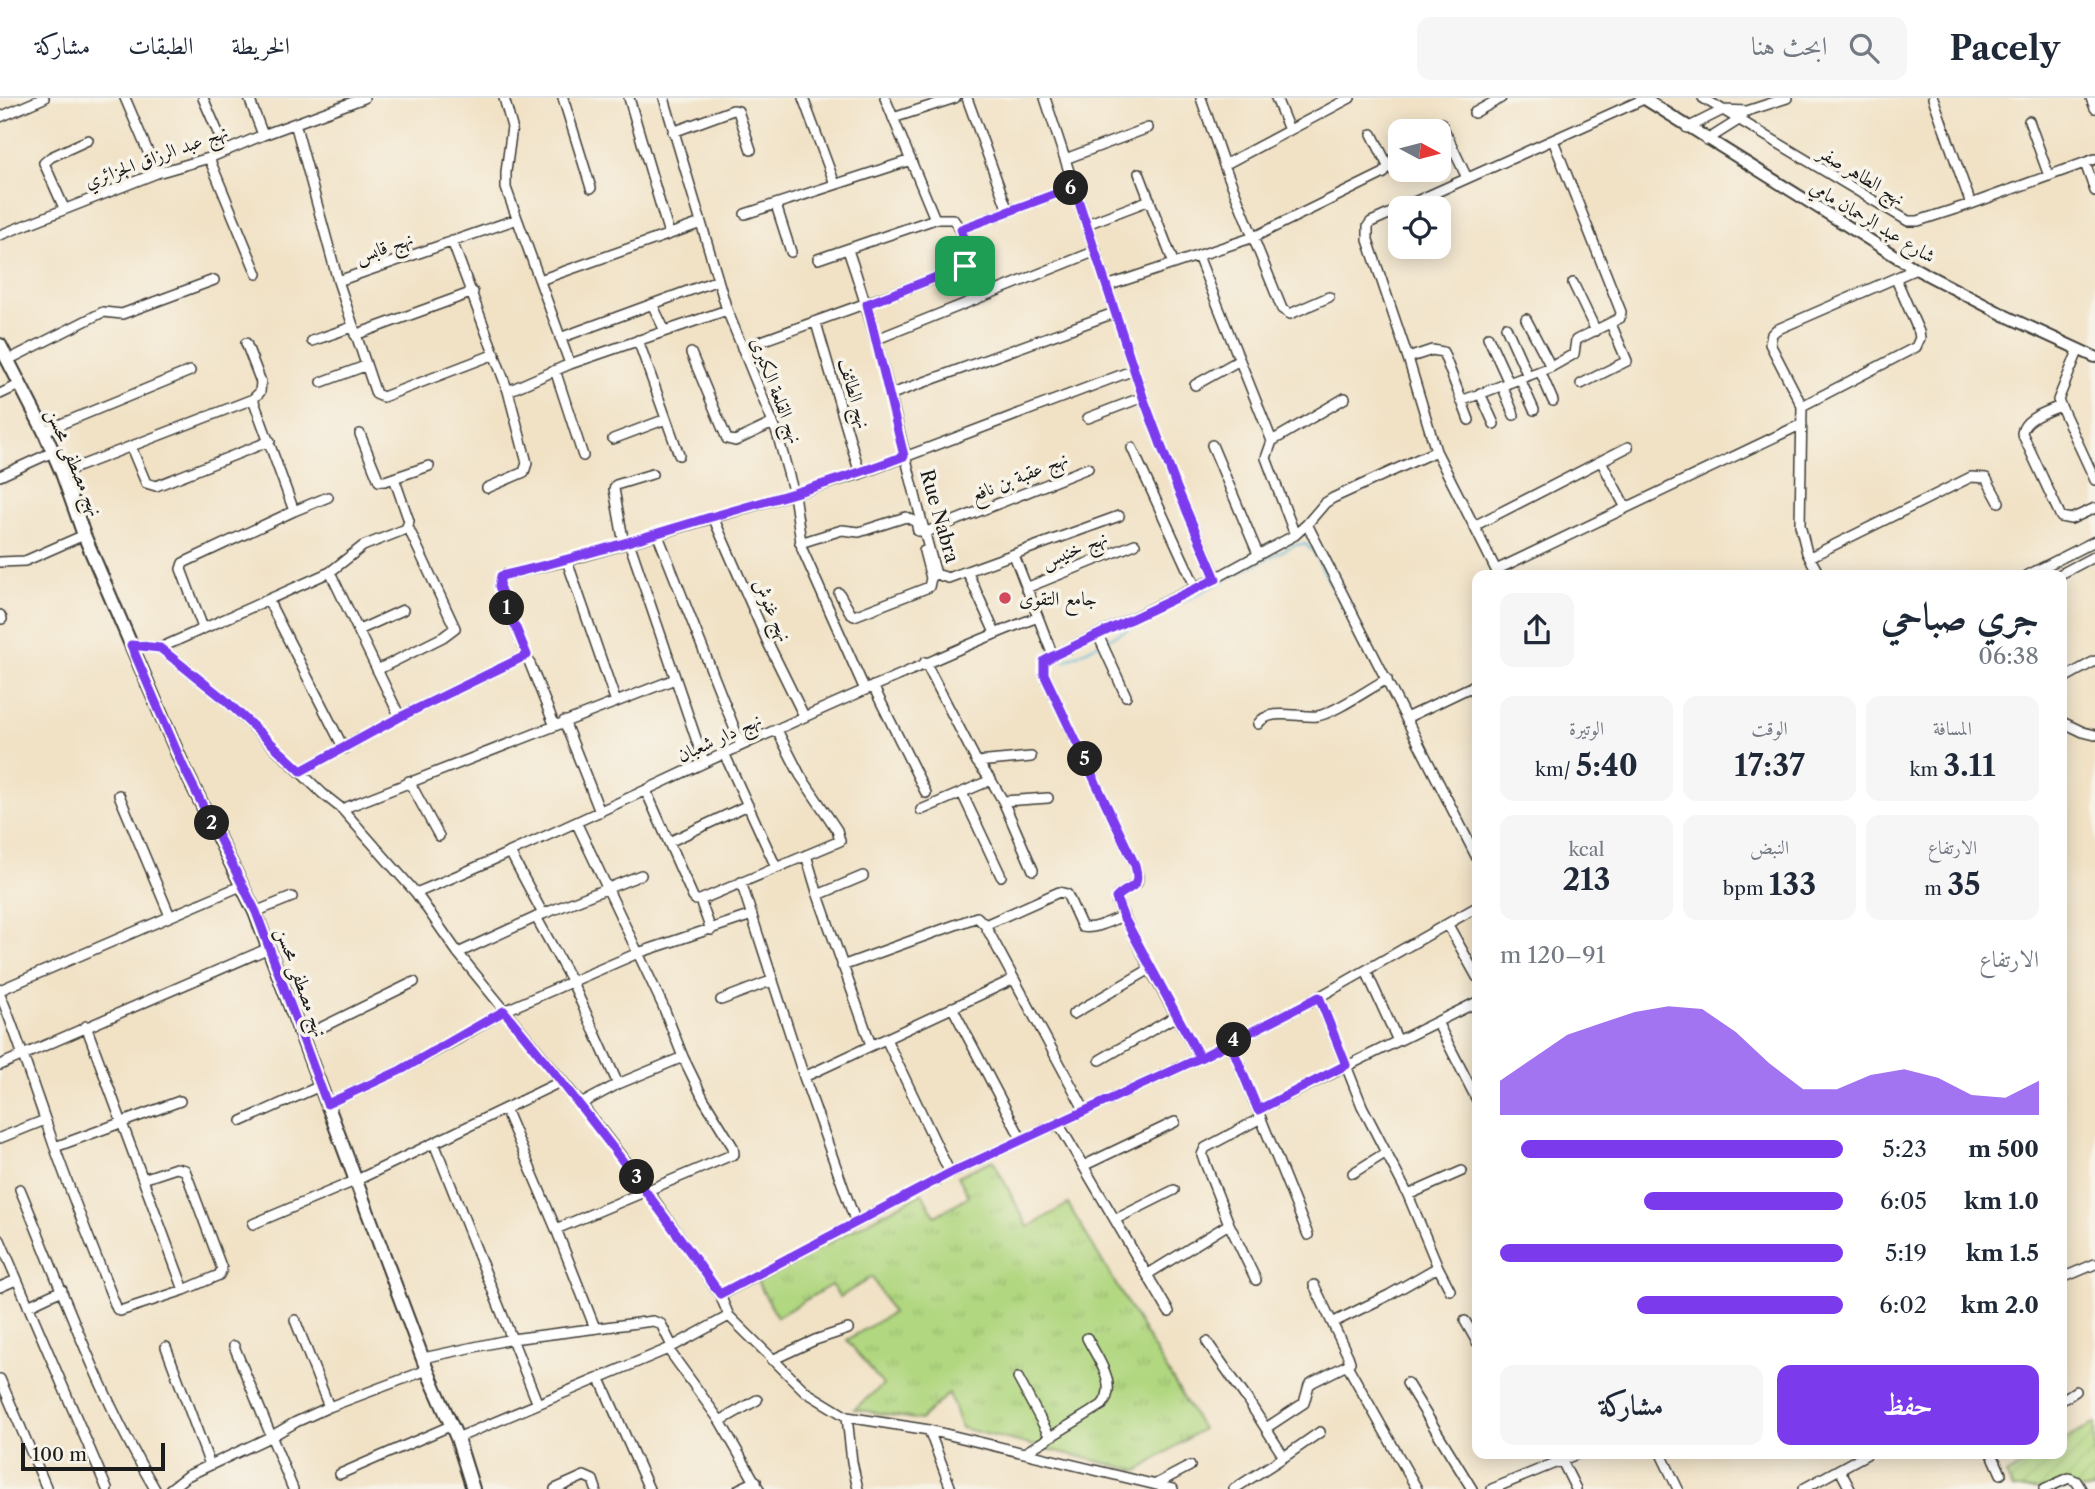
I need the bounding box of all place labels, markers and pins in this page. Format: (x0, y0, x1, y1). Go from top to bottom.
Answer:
pin: 6 (1054, 170, 1088, 206)
pin (935, 236, 995, 296)
place label: جامع التقوى (1019, 587, 1097, 616)
pin: 1 (490, 590, 524, 626)
marker: جامع التقوى (997, 590, 1013, 606)
pin: 5 (1068, 742, 1102, 776)
pin: 2 (194, 806, 230, 840)
pin: 4 (1216, 1023, 1252, 1058)
pin: 3 (620, 1160, 654, 1194)

